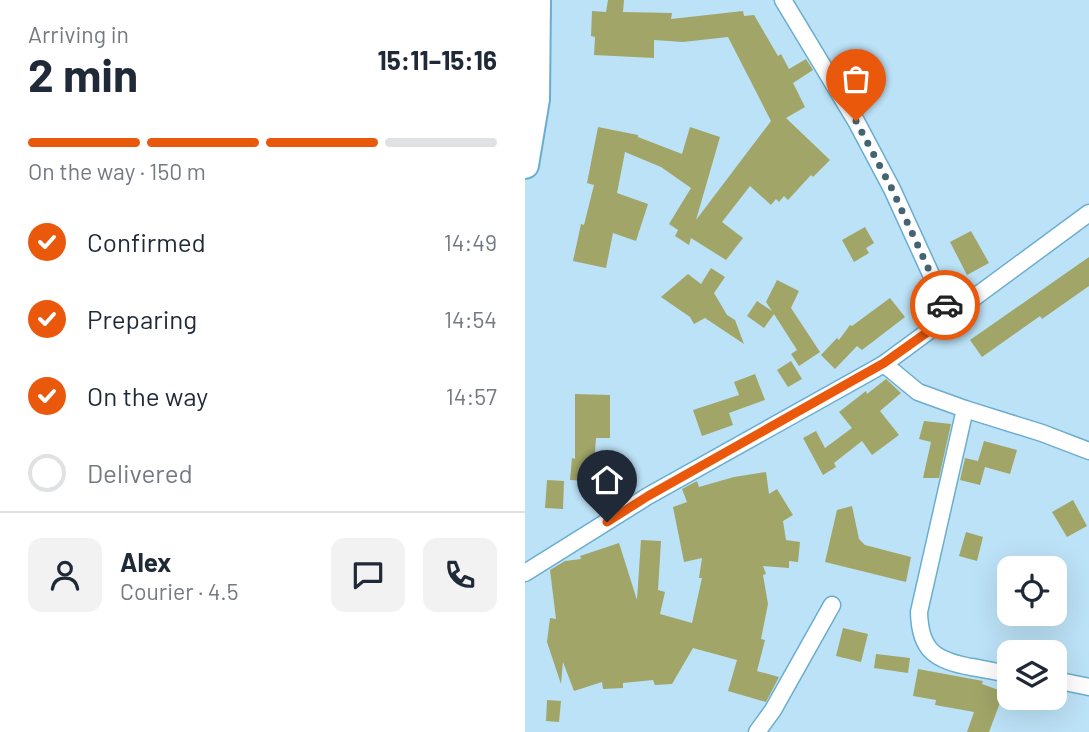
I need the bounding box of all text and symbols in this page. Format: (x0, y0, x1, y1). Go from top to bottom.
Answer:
text: Arriving in (28, 20, 129, 48)
text: 15:11–15:16 (378, 44, 497, 75)
text: 2 min (28, 46, 138, 101)
pin (826, 49, 886, 121)
icon: bag (837, 60, 875, 98)
text: On the way · 150 m (28, 157, 206, 185)
icon: check (28, 223, 66, 261)
text: Confirmed (87, 226, 206, 257)
text: 14:49 (444, 228, 497, 256)
courier (910, 270, 980, 340)
icon: car (926, 286, 964, 324)
icon: check (28, 300, 66, 338)
text: Preparing (87, 303, 197, 334)
text: 14:54 (444, 305, 497, 333)
icon: check (28, 377, 66, 415)
text: On the way (87, 380, 208, 411)
text: 14:57 (446, 382, 497, 410)
pin (577, 450, 637, 522)
text: Delivered (87, 457, 193, 488)
icon: home (588, 461, 626, 499)
button: person (28, 538, 102, 612)
button: chat (331, 538, 405, 612)
button: phone (423, 538, 497, 612)
text: Alex (120, 546, 171, 577)
map controls (997, 556, 1067, 710)
button: locate (997, 556, 1067, 626)
text: Courier · 4.5 (120, 577, 239, 605)
button: layers (997, 640, 1067, 710)

